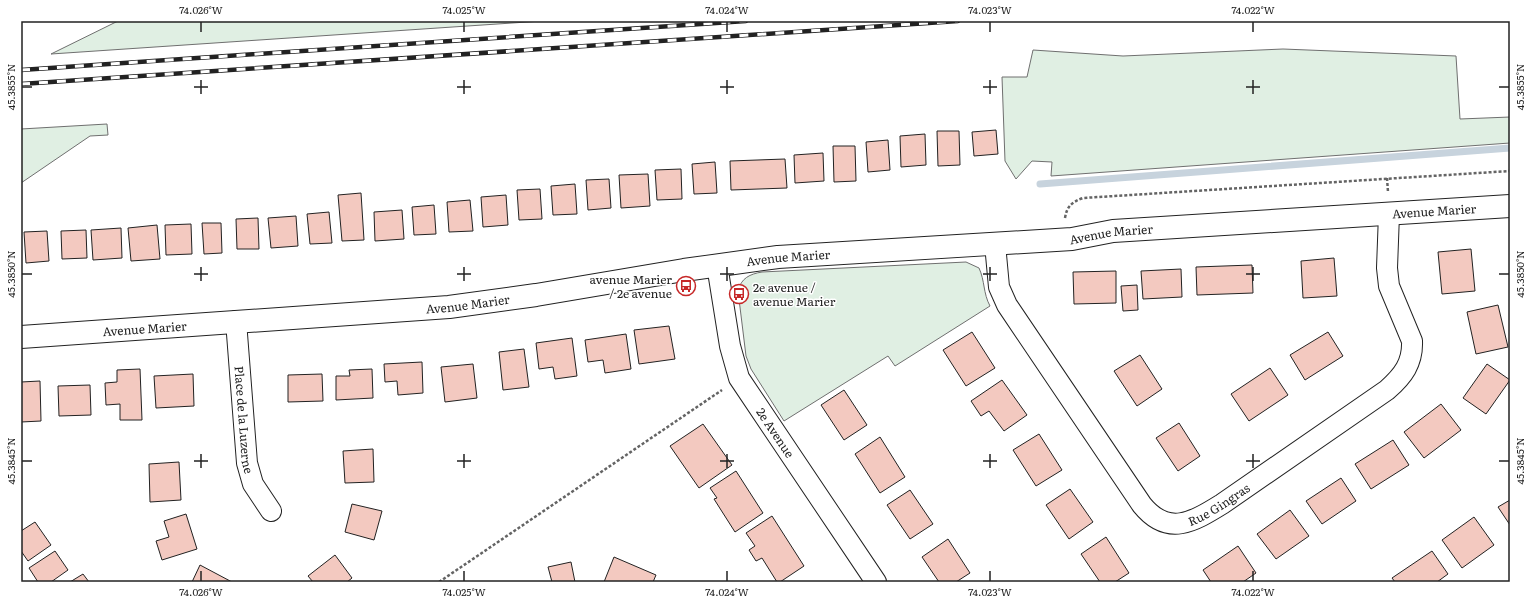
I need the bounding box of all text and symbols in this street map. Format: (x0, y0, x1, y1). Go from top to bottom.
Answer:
text: 74.026°W (179, 2, 223, 17)
text: 74.025°W (442, 2, 486, 17)
text: 74.024°W (705, 2, 749, 17)
text: 74.023°W (968, 2, 1012, 17)
text: 74.022°W (1231, 2, 1275, 17)
text: 45.3855°N (3, 64, 18, 110)
text: 45.3855°N (1512, 64, 1527, 110)
street label: Avenue Marier (1392, 199, 1477, 222)
street label: Avenue Marier (1068, 219, 1154, 248)
street label: Avenue Marier (745, 245, 831, 270)
text: 45.3850°N (3, 250, 18, 298)
text: 45.3850°N (1512, 250, 1527, 298)
place label: avenue Marier / 2e avenue (590, 270, 672, 302)
bus stop icon: avenue Marier / 2e avenue (675, 275, 697, 297)
place label: 2e avenue / avenue Marier (753, 278, 836, 310)
bus stop icon: 2e avenue / avenue Marier (728, 283, 750, 305)
street label: Avenue Marier (425, 290, 511, 318)
street label: Avenue Marier (102, 316, 188, 340)
street label: Place de la Luzerne (231, 365, 259, 476)
street label: 2e Avenue (752, 404, 799, 461)
text: 45.3845°N (3, 437, 18, 485)
text: 45.3845°N (1512, 437, 1527, 485)
street label: Rue Gingras (1185, 478, 1254, 530)
text: 74.026°W (179, 584, 223, 599)
text: 74.025°W (442, 584, 486, 599)
text: 74.024°W (705, 584, 749, 599)
text: 74.023°W (968, 584, 1012, 599)
text: 74.022°W (1231, 584, 1275, 599)

